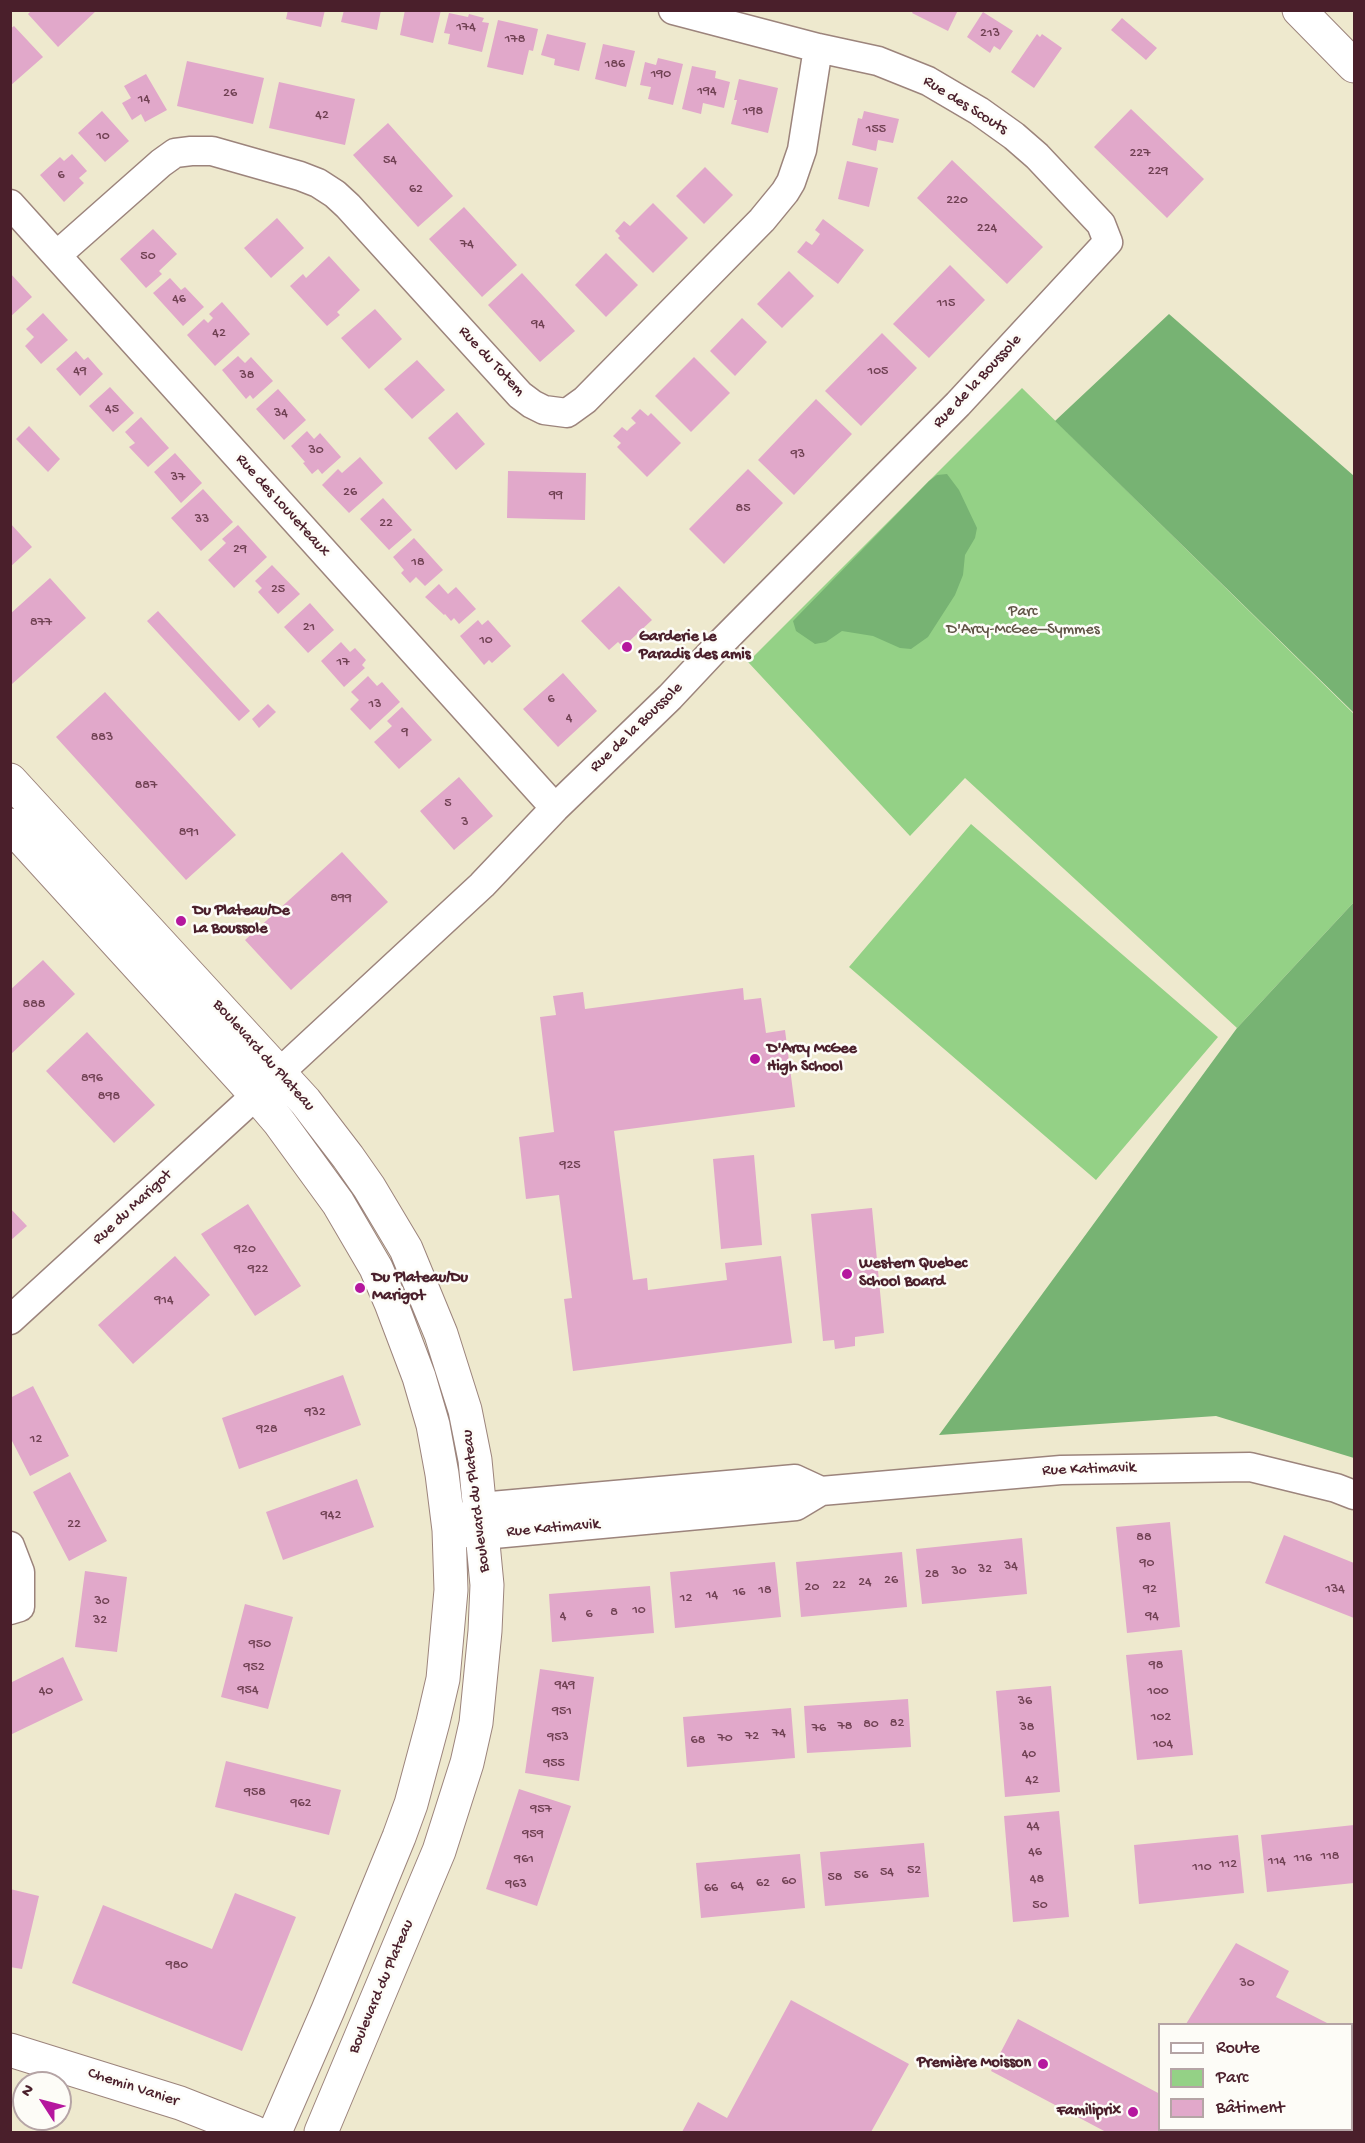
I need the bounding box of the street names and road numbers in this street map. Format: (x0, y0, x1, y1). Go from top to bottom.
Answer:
street label: Rue des Scouts (919, 72, 1011, 140)
street label: Rue du Totem (454, 323, 528, 401)
street label: Rue de la Boussole (930, 331, 1026, 433)
street label: Rue des Louveteaux (231, 451, 333, 561)
street label: Rue de la Boussole (587, 679, 687, 777)
street label: Boulevard du Plateau (208, 996, 318, 1116)
street label: Rue du Marigot (89, 1166, 177, 1250)
street label: Boulevard du Plateau (459, 1429, 495, 1573)
street label: Rue Katimavik (1042, 1459, 1136, 1481)
street label: Rue Katimavik (506, 1515, 600, 1543)
street label: Boulevard du Plateau (345, 1917, 419, 2057)
street label: Chemin Vanier (85, 2064, 181, 2112)

